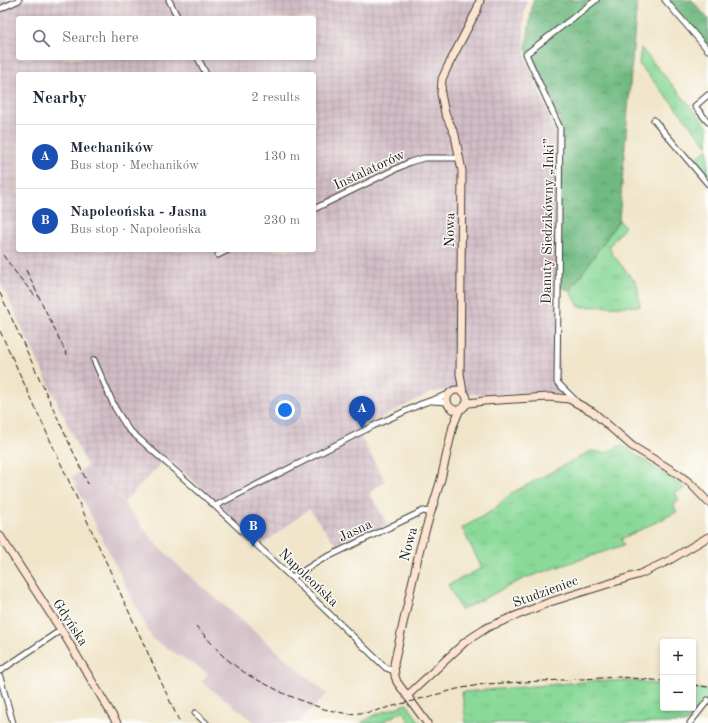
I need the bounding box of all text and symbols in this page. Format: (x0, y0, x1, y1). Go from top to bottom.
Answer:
search box (16, 16, 316, 60)
icon: search (30, 27, 52, 49)
text: Search here (62, 31, 139, 46)
text: Nearby (32, 90, 87, 107)
text: 2 results (251, 91, 300, 104)
street label: Danuty Siedzikówny „Inki” (540, 138, 556, 304)
text: Mechaników (70, 141, 154, 156)
street label: Instalatorów (332, 147, 407, 192)
text: A (40, 150, 50, 163)
text: 130 m (263, 150, 300, 163)
text: Bus stop · Mechaników (70, 159, 199, 172)
text: Napoleońska - Jasna (70, 205, 207, 220)
street label: Nowa (443, 212, 457, 248)
text: B (40, 214, 50, 227)
text: 230 m (263, 214, 300, 227)
text: Bus stop · Napoleońska (70, 223, 201, 236)
pin: A (349, 396, 375, 429)
your location (275, 400, 295, 420)
pin: B (240, 514, 266, 547)
street label: Jasna (337, 517, 374, 545)
street label: Nowa (398, 526, 420, 563)
street label: Napoleońska (276, 546, 341, 610)
street label: Studzieniec (511, 574, 580, 610)
street label: Gdyńska (50, 597, 90, 649)
map controls (660, 639, 696, 711)
button: + (660, 639, 696, 675)
button: − (660, 675, 696, 711)

